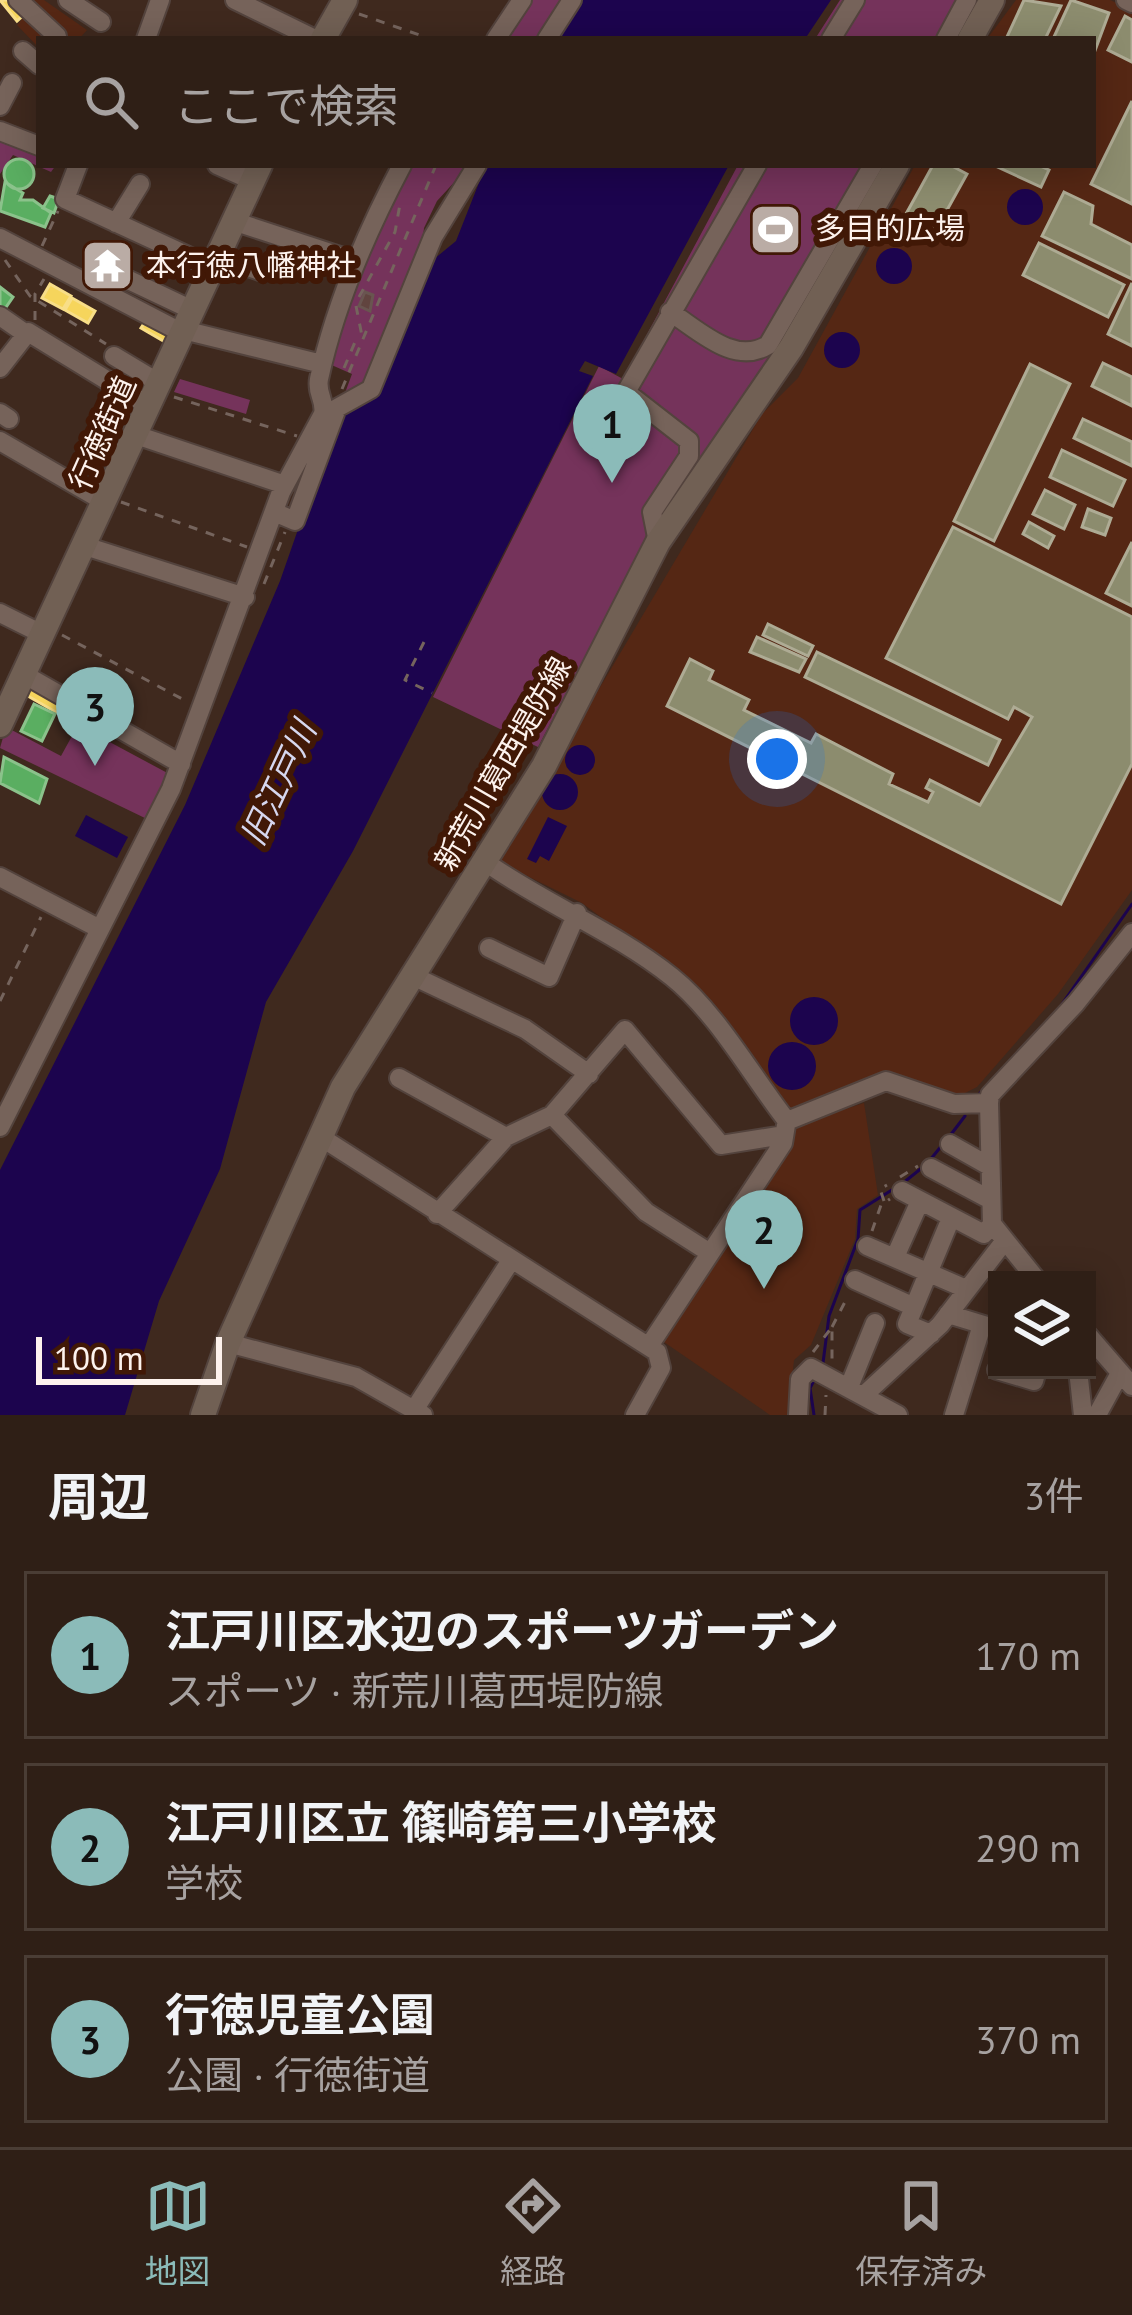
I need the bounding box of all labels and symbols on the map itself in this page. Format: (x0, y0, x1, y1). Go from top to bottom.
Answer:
sports icon: 多目的広場 (748, 201, 804, 257)
place label: 多目的広場 (815, 208, 965, 247)
temple icon: 本行徳八幡神社 (79, 238, 135, 294)
place label: 本行徳八幡神社 (146, 245, 356, 284)
street label: 行徳街道 (59, 370, 144, 495)
pin: 1 (573, 384, 651, 483)
street label: 新荒川葛西堤防線 (425, 650, 579, 877)
pin: 3 (56, 667, 134, 766)
water label: 旧江戸川 (230, 711, 326, 852)
your location (747, 729, 807, 789)
pin: 2 (725, 1190, 803, 1289)
scale bar (36, 1331, 222, 1384)

